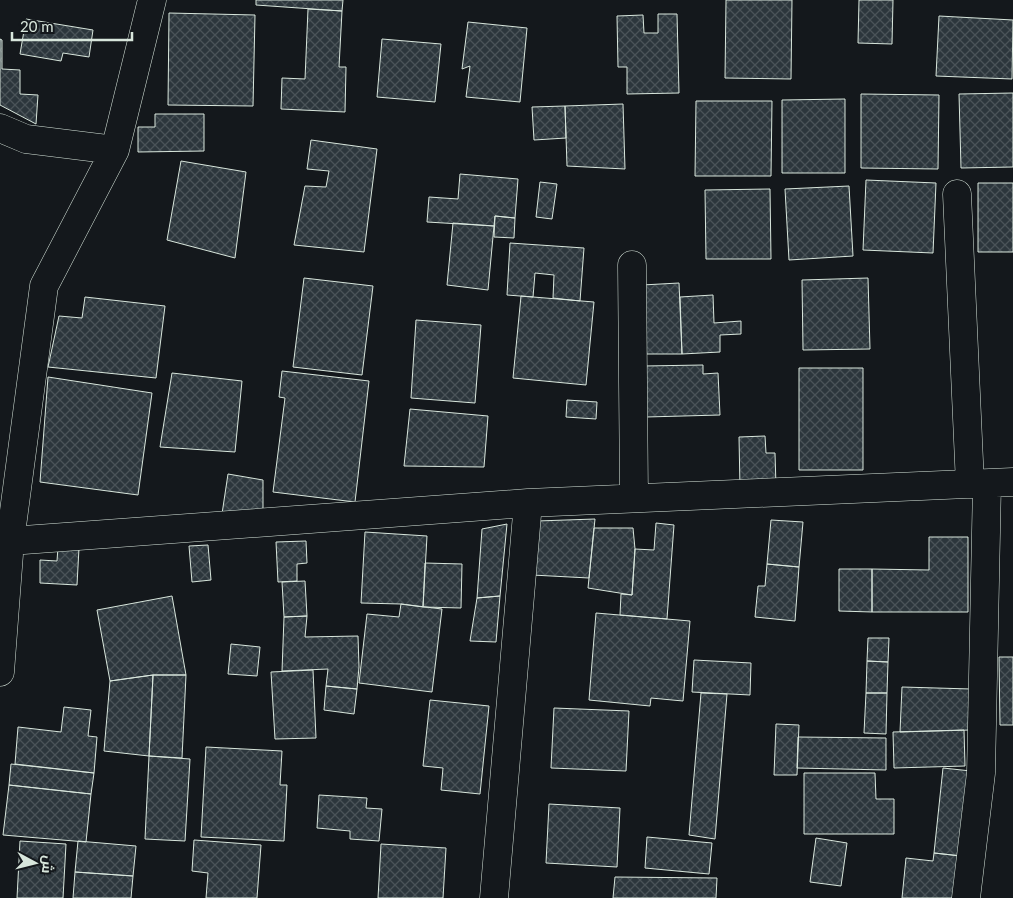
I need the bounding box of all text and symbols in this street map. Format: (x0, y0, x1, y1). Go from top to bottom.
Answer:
scale bar (12, 10, 132, 42)
text: 20 m (20, 17, 54, 35)
north arrow (10, 838, 60, 888)
text: ش (38, 855, 58, 875)

